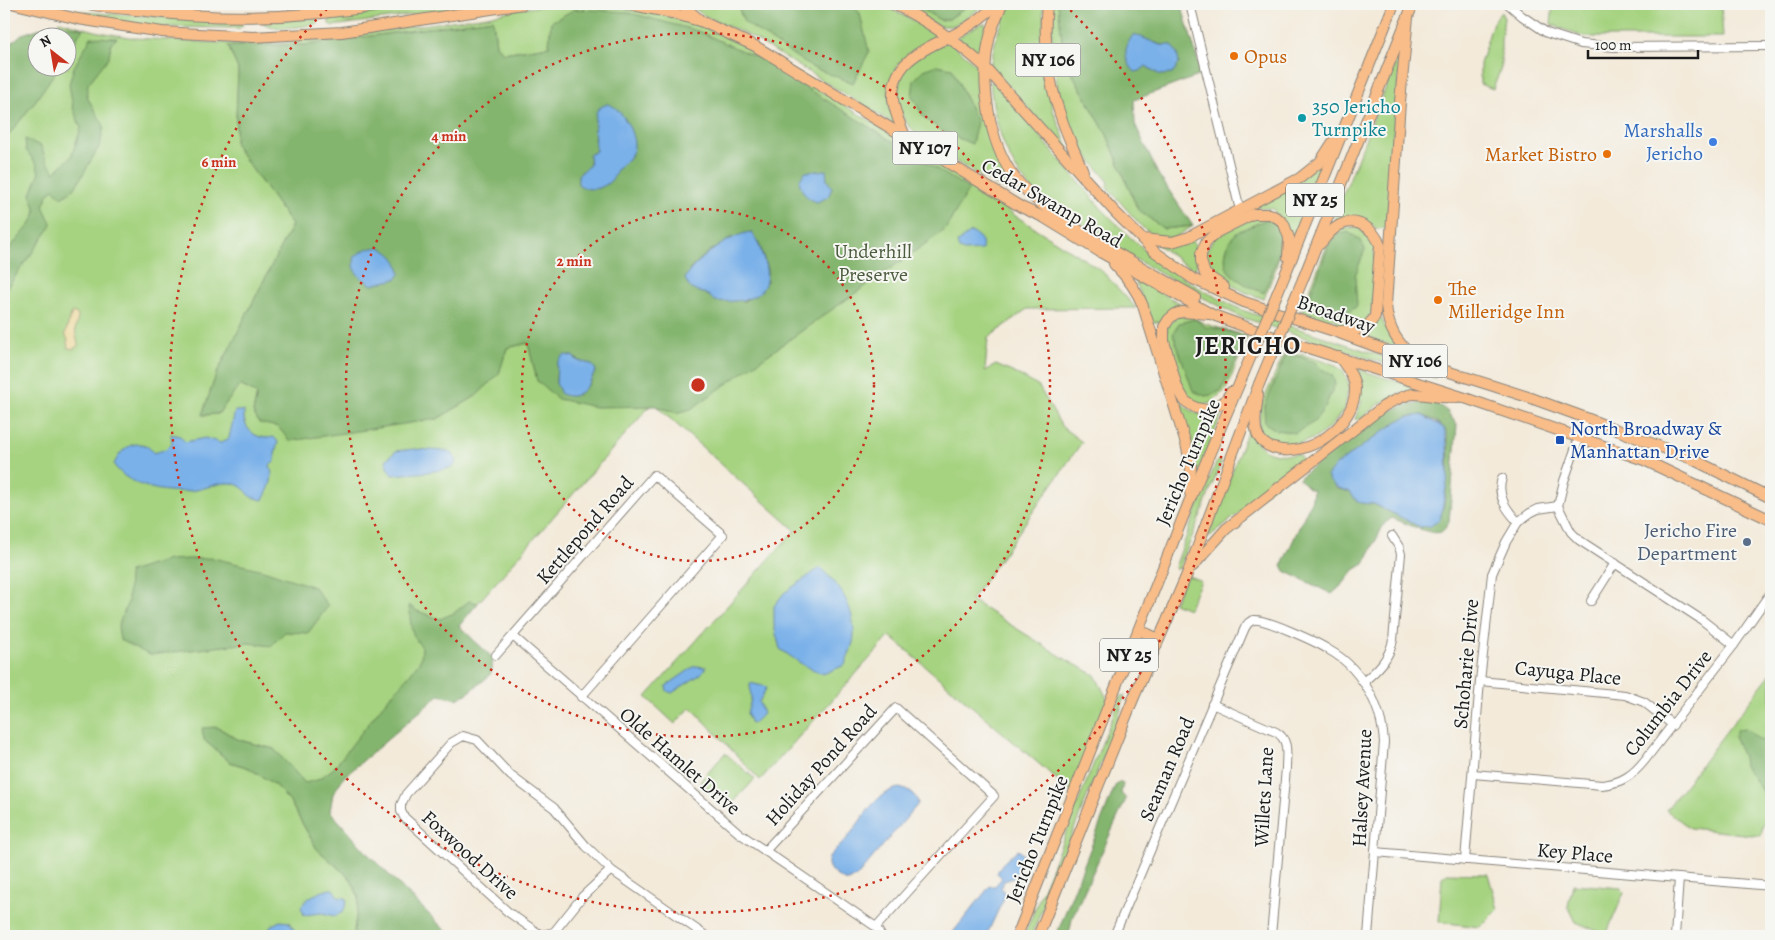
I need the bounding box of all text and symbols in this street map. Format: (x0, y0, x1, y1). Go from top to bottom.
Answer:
north arrow (28, 28, 78, 78)
scale bar (1588, 28, 1698, 60)
text: N (36, 31, 55, 52)
text: 100 m (1595, 35, 1632, 55)
place label: Opus (1244, 43, 1287, 70)
road number: NY 106 (1016, 44, 1080, 76)
marker: Opus (1228, 50, 1240, 62)
place label: 350 Jericho Turnpike (1312, 93, 1401, 143)
marker: 350 Jericho Turnpike (1296, 112, 1308, 124)
place label: Marshalls Jericho (1623, 117, 1703, 167)
text: 4 min (431, 126, 467, 146)
road number: NY 107 (892, 132, 958, 164)
marker: Marshalls Jericho (1707, 136, 1719, 148)
place label: Market Bistro (1485, 141, 1597, 168)
marker: Market Bistro (1601, 148, 1613, 160)
text: 6 min (202, 152, 237, 172)
street label: Cedar Swamp Road (976, 152, 1128, 255)
road number: NY 25 (1286, 184, 1344, 216)
park label: Underhill Preserve (834, 238, 912, 288)
text: 2 min (556, 251, 592, 271)
place label: The Milleridge Inn (1448, 275, 1565, 325)
street label: Broadway (1293, 288, 1380, 340)
marker: The Milleridge Inn (1432, 294, 1444, 306)
district label: JERICHO (1195, 329, 1301, 363)
road number: NY 106 (1382, 344, 1448, 378)
centre of rings (689, 376, 707, 394)
street label: Jericho Turnpike (1149, 394, 1227, 530)
place label: North Broadway & Manhattan Drive (1570, 415, 1723, 465)
marker: North Broadway & Manhattan Drive (1554, 434, 1566, 446)
street label: Kettlepond Road (530, 470, 640, 590)
place label: Jericho Fire Department (1637, 517, 1737, 567)
marker: Jericho Fire Department (1741, 536, 1753, 548)
street label: Schoharie Drive (1447, 598, 1485, 730)
road number: NY 25 (1100, 638, 1158, 672)
street label: Columbia Drive (1618, 644, 1718, 762)
street label: Cayuga Place (1514, 654, 1622, 692)
street label: Holiday Pond Road (759, 698, 883, 832)
street label: Olde Hamlet Drive (614, 701, 746, 821)
street label: Seaman Road (1133, 712, 1201, 825)
street label: Halsey Avenue (1345, 728, 1379, 848)
street label: Willets Lane (1248, 746, 1280, 849)
street label: Jericho Turnpike (999, 771, 1075, 907)
street label: Foxwood Drive (416, 804, 524, 906)
street label: Key Place (1536, 836, 1614, 870)

